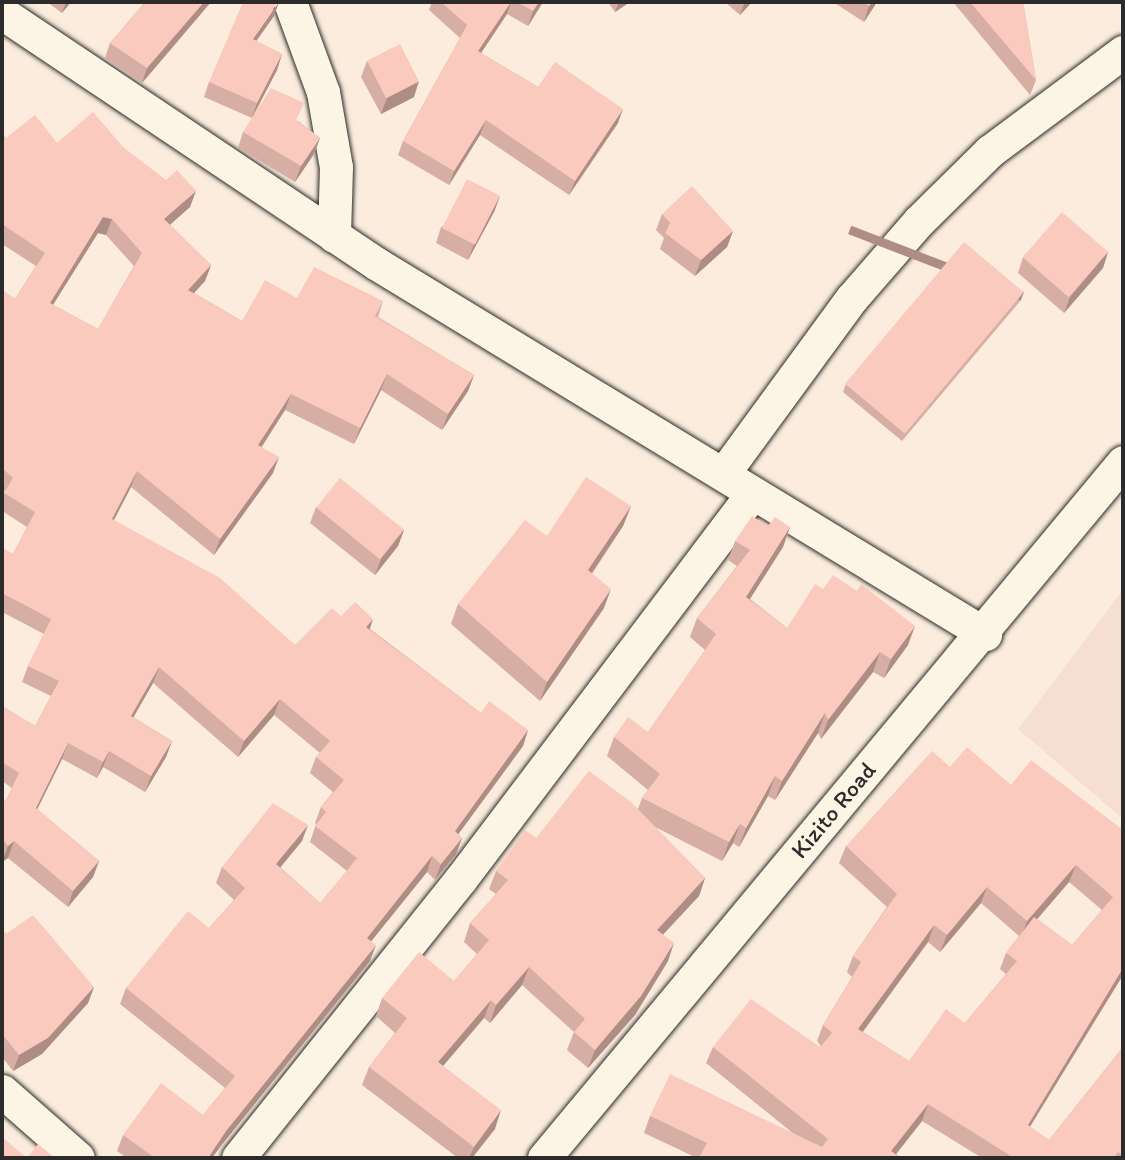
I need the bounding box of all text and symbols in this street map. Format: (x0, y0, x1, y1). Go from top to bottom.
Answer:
street label: Kizito Road (784, 756, 882, 864)

